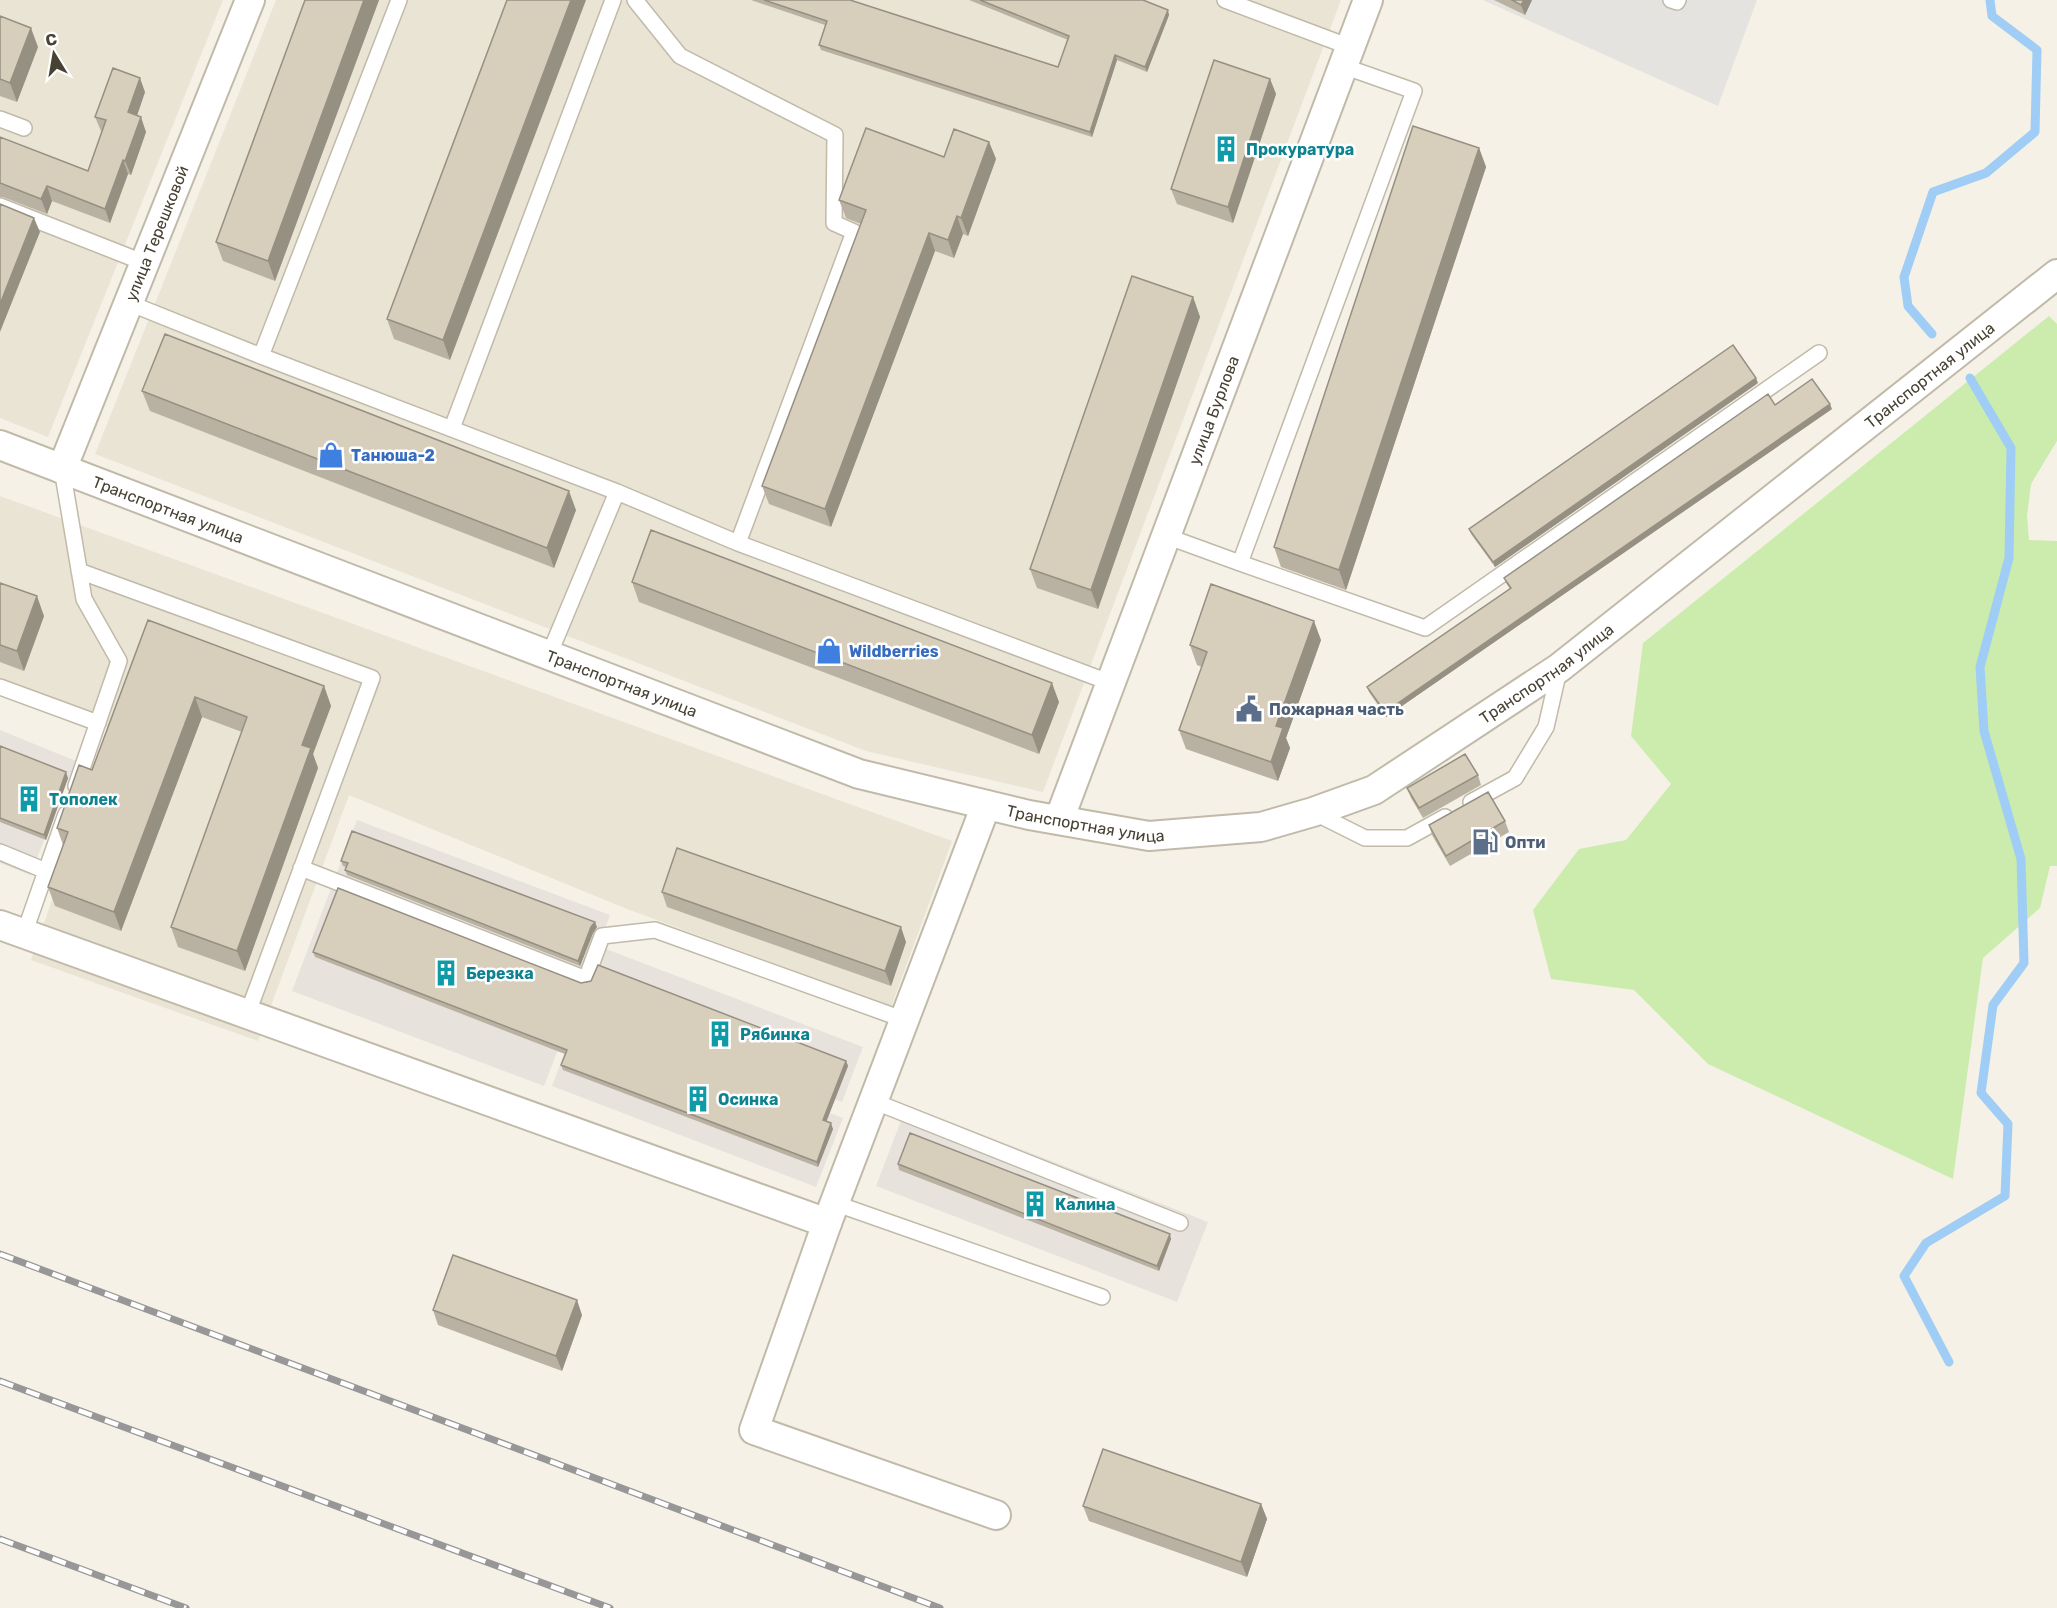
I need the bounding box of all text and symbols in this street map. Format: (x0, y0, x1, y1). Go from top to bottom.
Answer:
north arrow (24, 24, 84, 84)
text: С (44, 29, 59, 50)
building icon: Прокуратура (1211, 134, 1241, 164)
place label: Прокуратура (1246, 140, 1354, 159)
street label: улица Терешковой (121, 163, 192, 304)
street label: Транспортная улица (1861, 318, 1998, 432)
street label: улица Бурлова (1184, 353, 1243, 467)
shop icon: Танюша-2 (316, 440, 346, 470)
place label: Танюша-2 (351, 446, 435, 465)
street label: Транспортная улица (90, 472, 246, 547)
street label: Транспортная улица (1476, 619, 1617, 727)
shop icon: Wildberries (814, 636, 844, 666)
place label: Wildberries (849, 642, 939, 661)
street label: Транспортная улица (544, 646, 700, 721)
public building icon: Пожарная часть (1234, 694, 1264, 724)
place label: Пожарная часть (1269, 700, 1404, 719)
building icon: Тополек (14, 784, 44, 814)
place label: Тополек (49, 790, 118, 809)
street label: Транспортная улица (1005, 800, 1165, 846)
fuel station icon: Опти (1470, 827, 1500, 857)
place label: Опти (1505, 833, 1545, 852)
building icon: Березка (431, 958, 461, 988)
place label: Березка (466, 964, 534, 983)
building icon: Рябинка (705, 1019, 735, 1049)
place label: Рябинка (740, 1025, 810, 1044)
building icon: Осинка (683, 1084, 713, 1114)
place label: Осинка (718, 1090, 778, 1109)
building icon: Калина (1020, 1189, 1050, 1219)
place label: Калина (1055, 1195, 1116, 1214)

